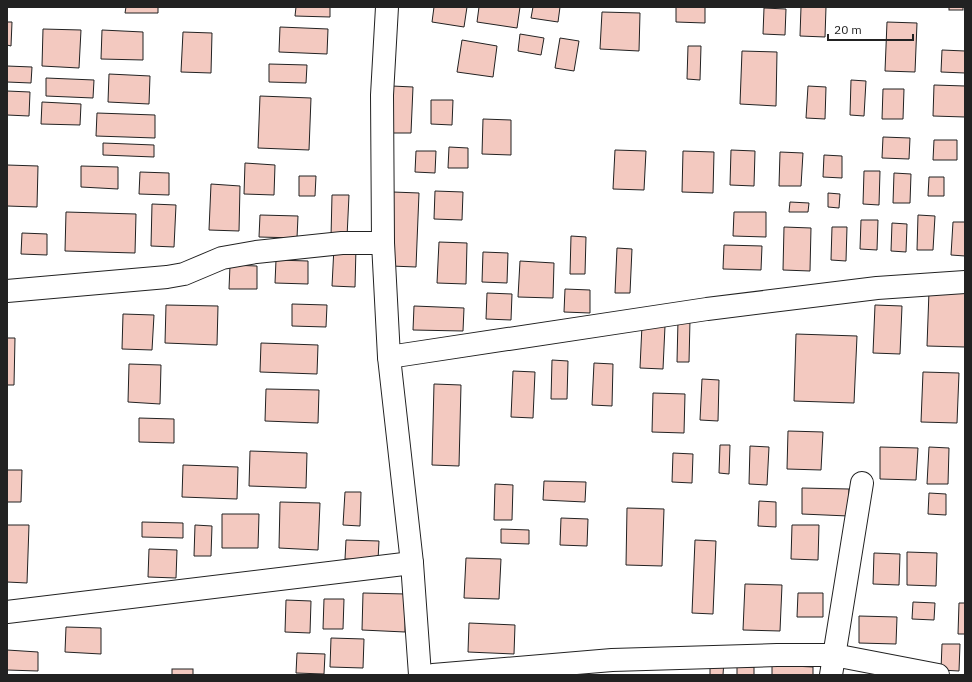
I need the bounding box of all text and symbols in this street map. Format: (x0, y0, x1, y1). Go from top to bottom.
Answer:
scale bar (828, 16, 913, 42)
text: 20 m (834, 22, 862, 37)

